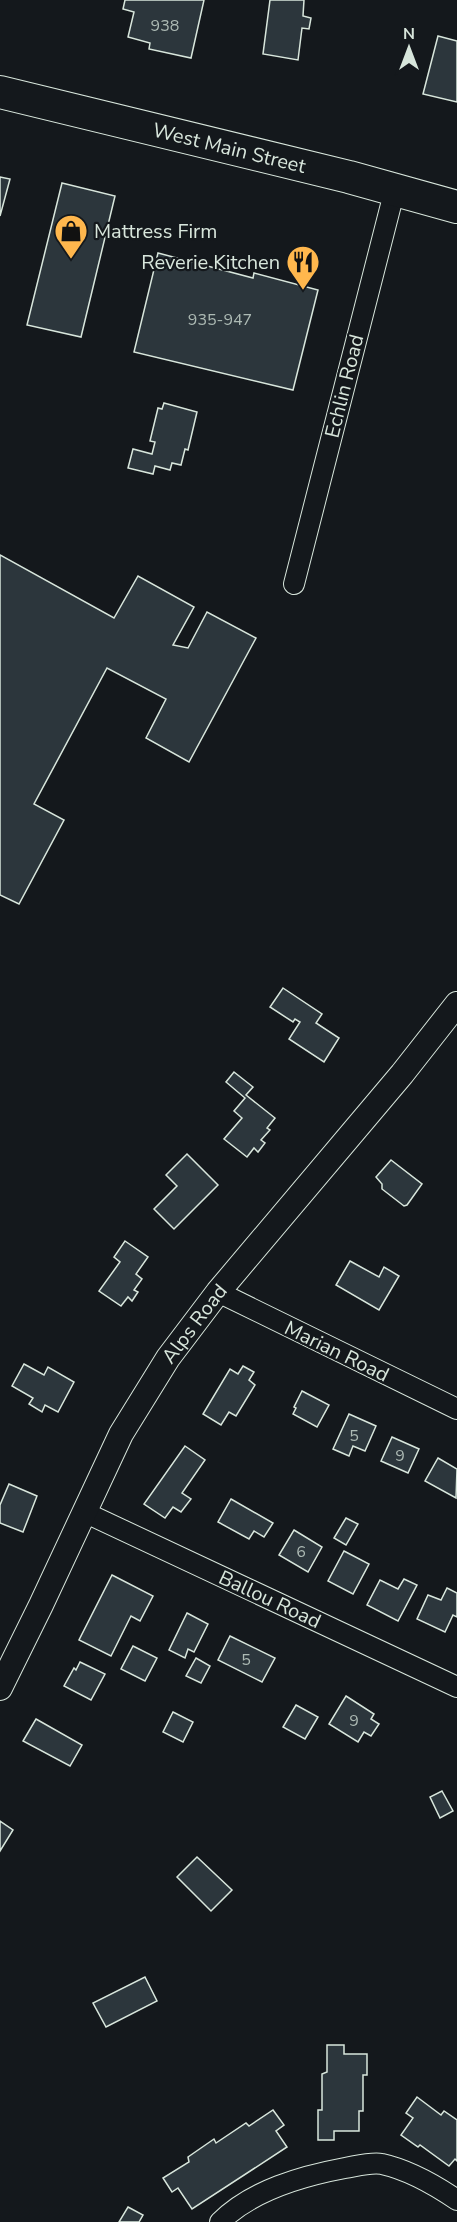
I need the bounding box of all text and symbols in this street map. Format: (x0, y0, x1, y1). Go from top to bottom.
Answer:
house number: 938 (151, 15, 179, 37)
north arrow (379, 18, 439, 78)
text: N (403, 23, 415, 45)
street label: West Main Street (150, 117, 309, 180)
shop icon: Mattress Firm (53, 213, 89, 260)
place label: Mattress Firm (94, 218, 217, 245)
restaurant icon: Reverie Kitchen (285, 244, 321, 291)
place label: Reverie Kitchen (141, 249, 280, 276)
house number: 935-947 (188, 309, 252, 331)
street label: Echlin Road (319, 332, 370, 441)
street label: Alps Road (156, 1278, 233, 1369)
street label: Marian Road (280, 1315, 394, 1388)
house number: 5 (349, 1425, 359, 1447)
house number: 9 (395, 1445, 405, 1467)
house number: 6 (296, 1541, 306, 1563)
street label: Ballou Road (214, 1564, 325, 1635)
house number: 5 (241, 1649, 251, 1671)
house number: 9 (349, 1710, 359, 1732)

